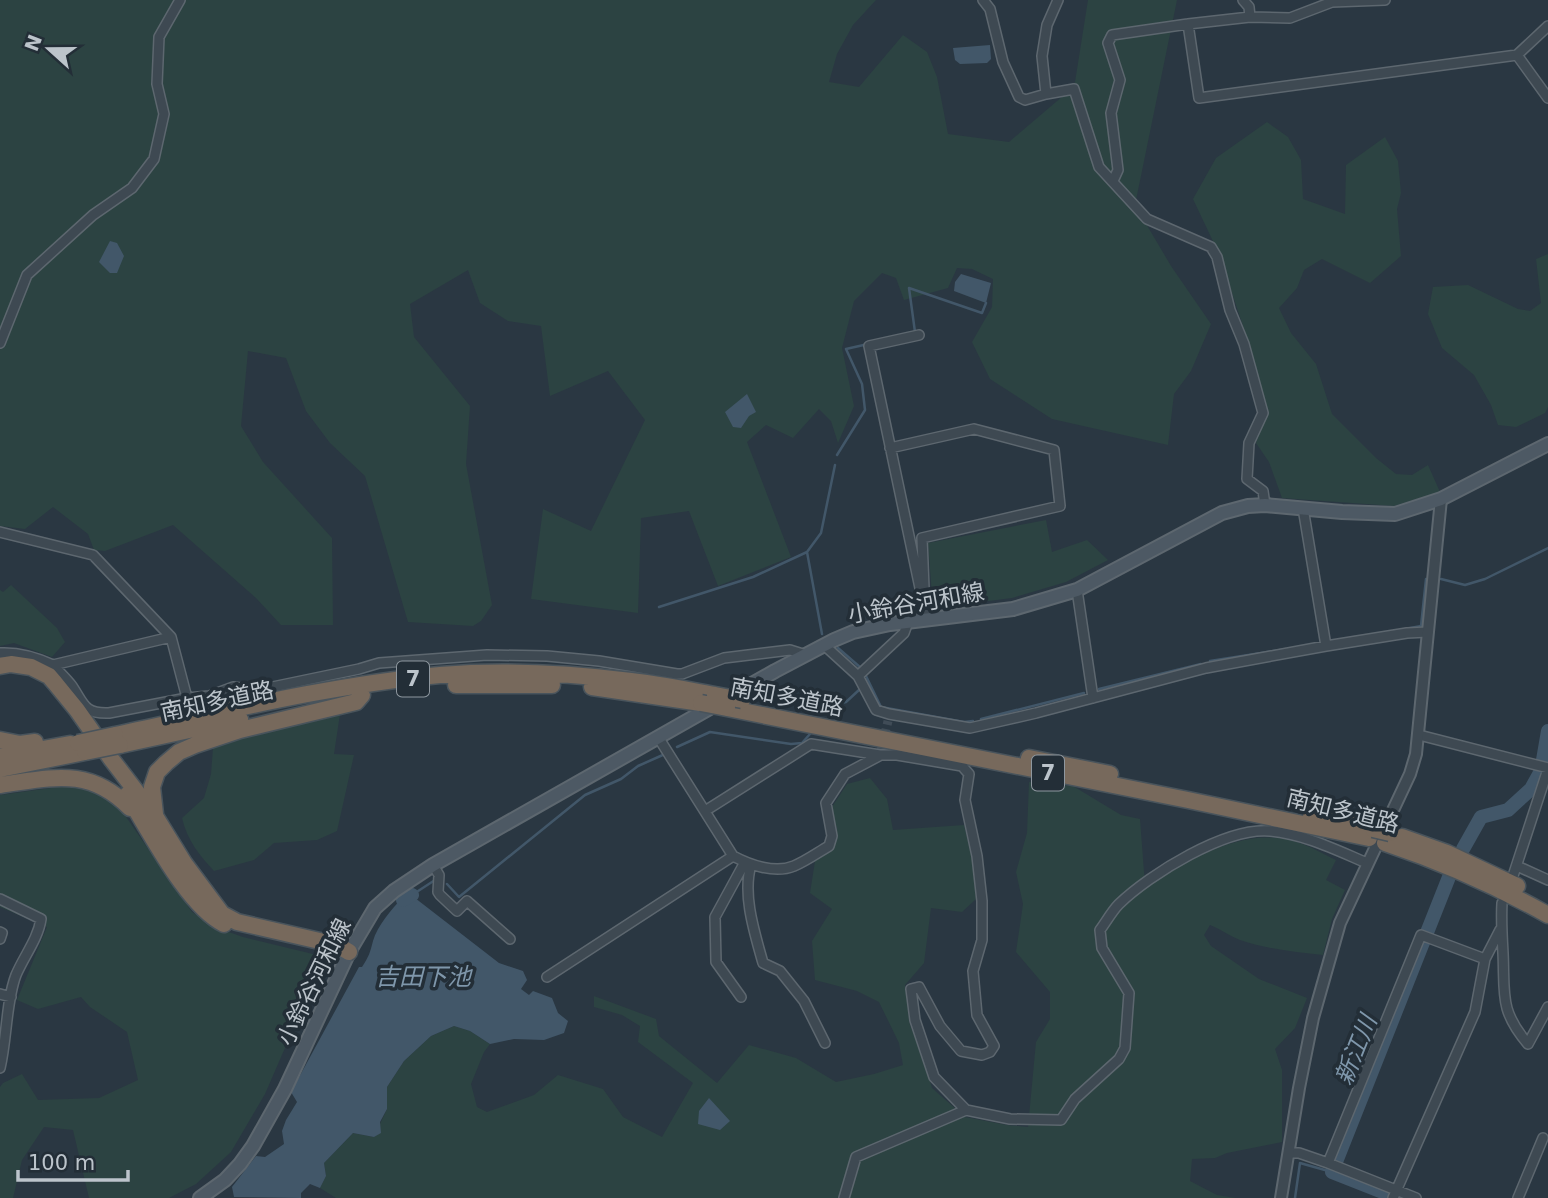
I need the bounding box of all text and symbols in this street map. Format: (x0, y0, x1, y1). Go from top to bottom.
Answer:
north arrow (14, 14, 84, 84)
text: N (20, 32, 46, 54)
street label: 小鈴谷河和線 (846, 578, 986, 628)
road number: 7 (397, 662, 429, 696)
street label: 南知多道路 (728, 673, 846, 721)
street label: 南知多道路 (158, 676, 276, 726)
road number: 7 (1032, 756, 1064, 790)
street label: 南知多道路 (1284, 784, 1402, 838)
street label: 小鈴谷河和線 (272, 914, 356, 1050)
water label: 吉田下池 (375, 963, 473, 991)
water label: 新江川 (1330, 1009, 1384, 1089)
scale bar (18, 1138, 128, 1182)
text: 100 m (28, 1151, 95, 1175)

